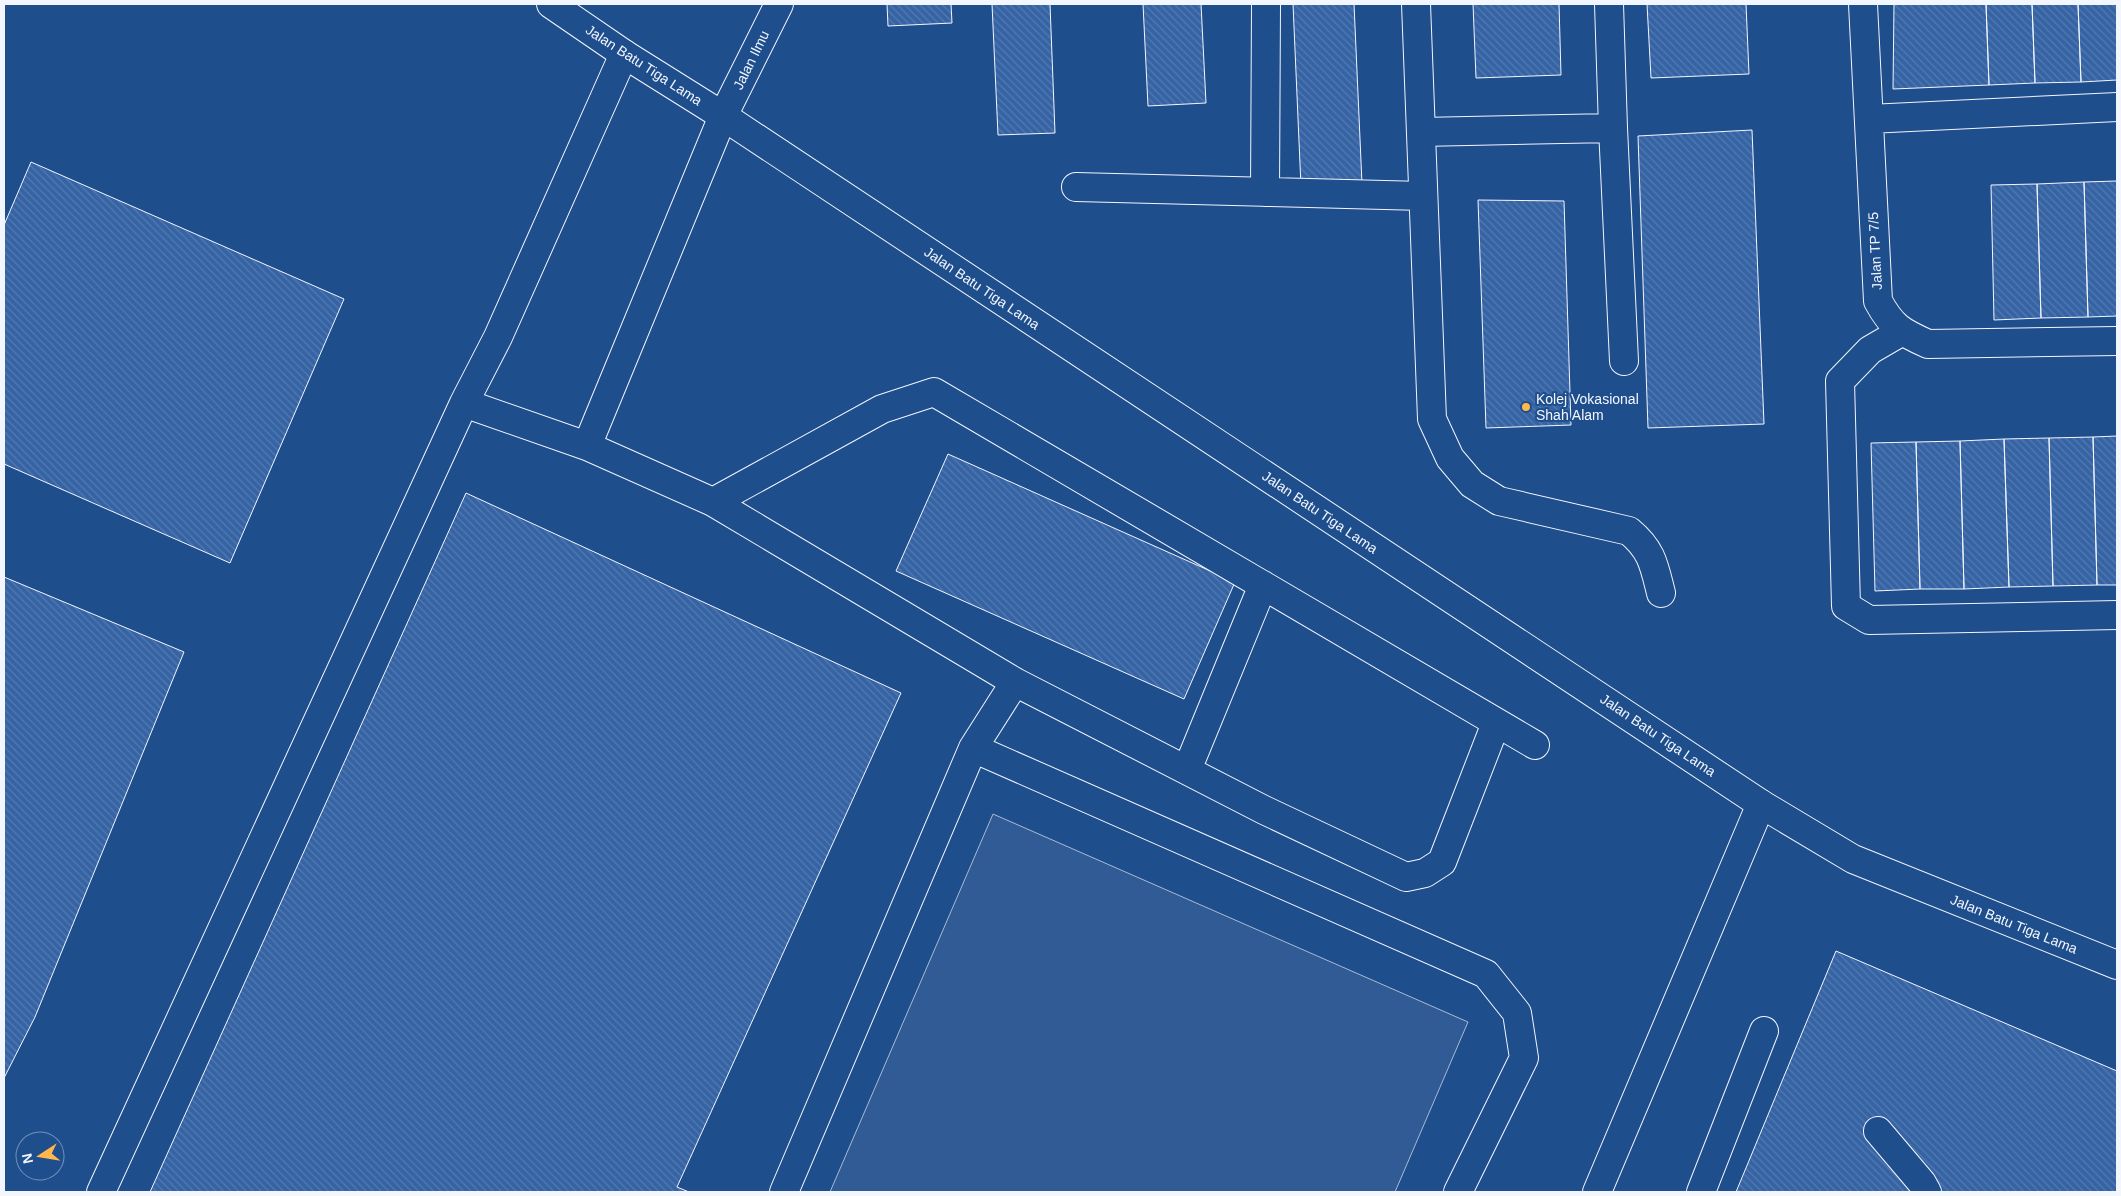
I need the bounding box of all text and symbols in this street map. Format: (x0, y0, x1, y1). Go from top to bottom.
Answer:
street label: Jalan Batu Tiga Lama (583, 21, 705, 109)
street label: Jalan Ilmu (730, 28, 772, 92)
street label: Jalan TP 7/5 (1865, 211, 1885, 290)
street label: Jalan Batu Tiga Lama (921, 244, 1043, 333)
place label: Kolej Vokasional Shah Alam (1536, 391, 1639, 423)
marker: Kolej Vokasional Shah Alam (1520, 401, 1532, 413)
street label: Jalan Batu Tiga Lama (1259, 468, 1381, 557)
street label: Jalan Batu Tiga Lama (1597, 691, 1719, 780)
street label: Jalan Batu Tiga Lama (1948, 891, 2080, 957)
north arrow (15, 1131, 65, 1181)
text: N (18, 1152, 36, 1165)

